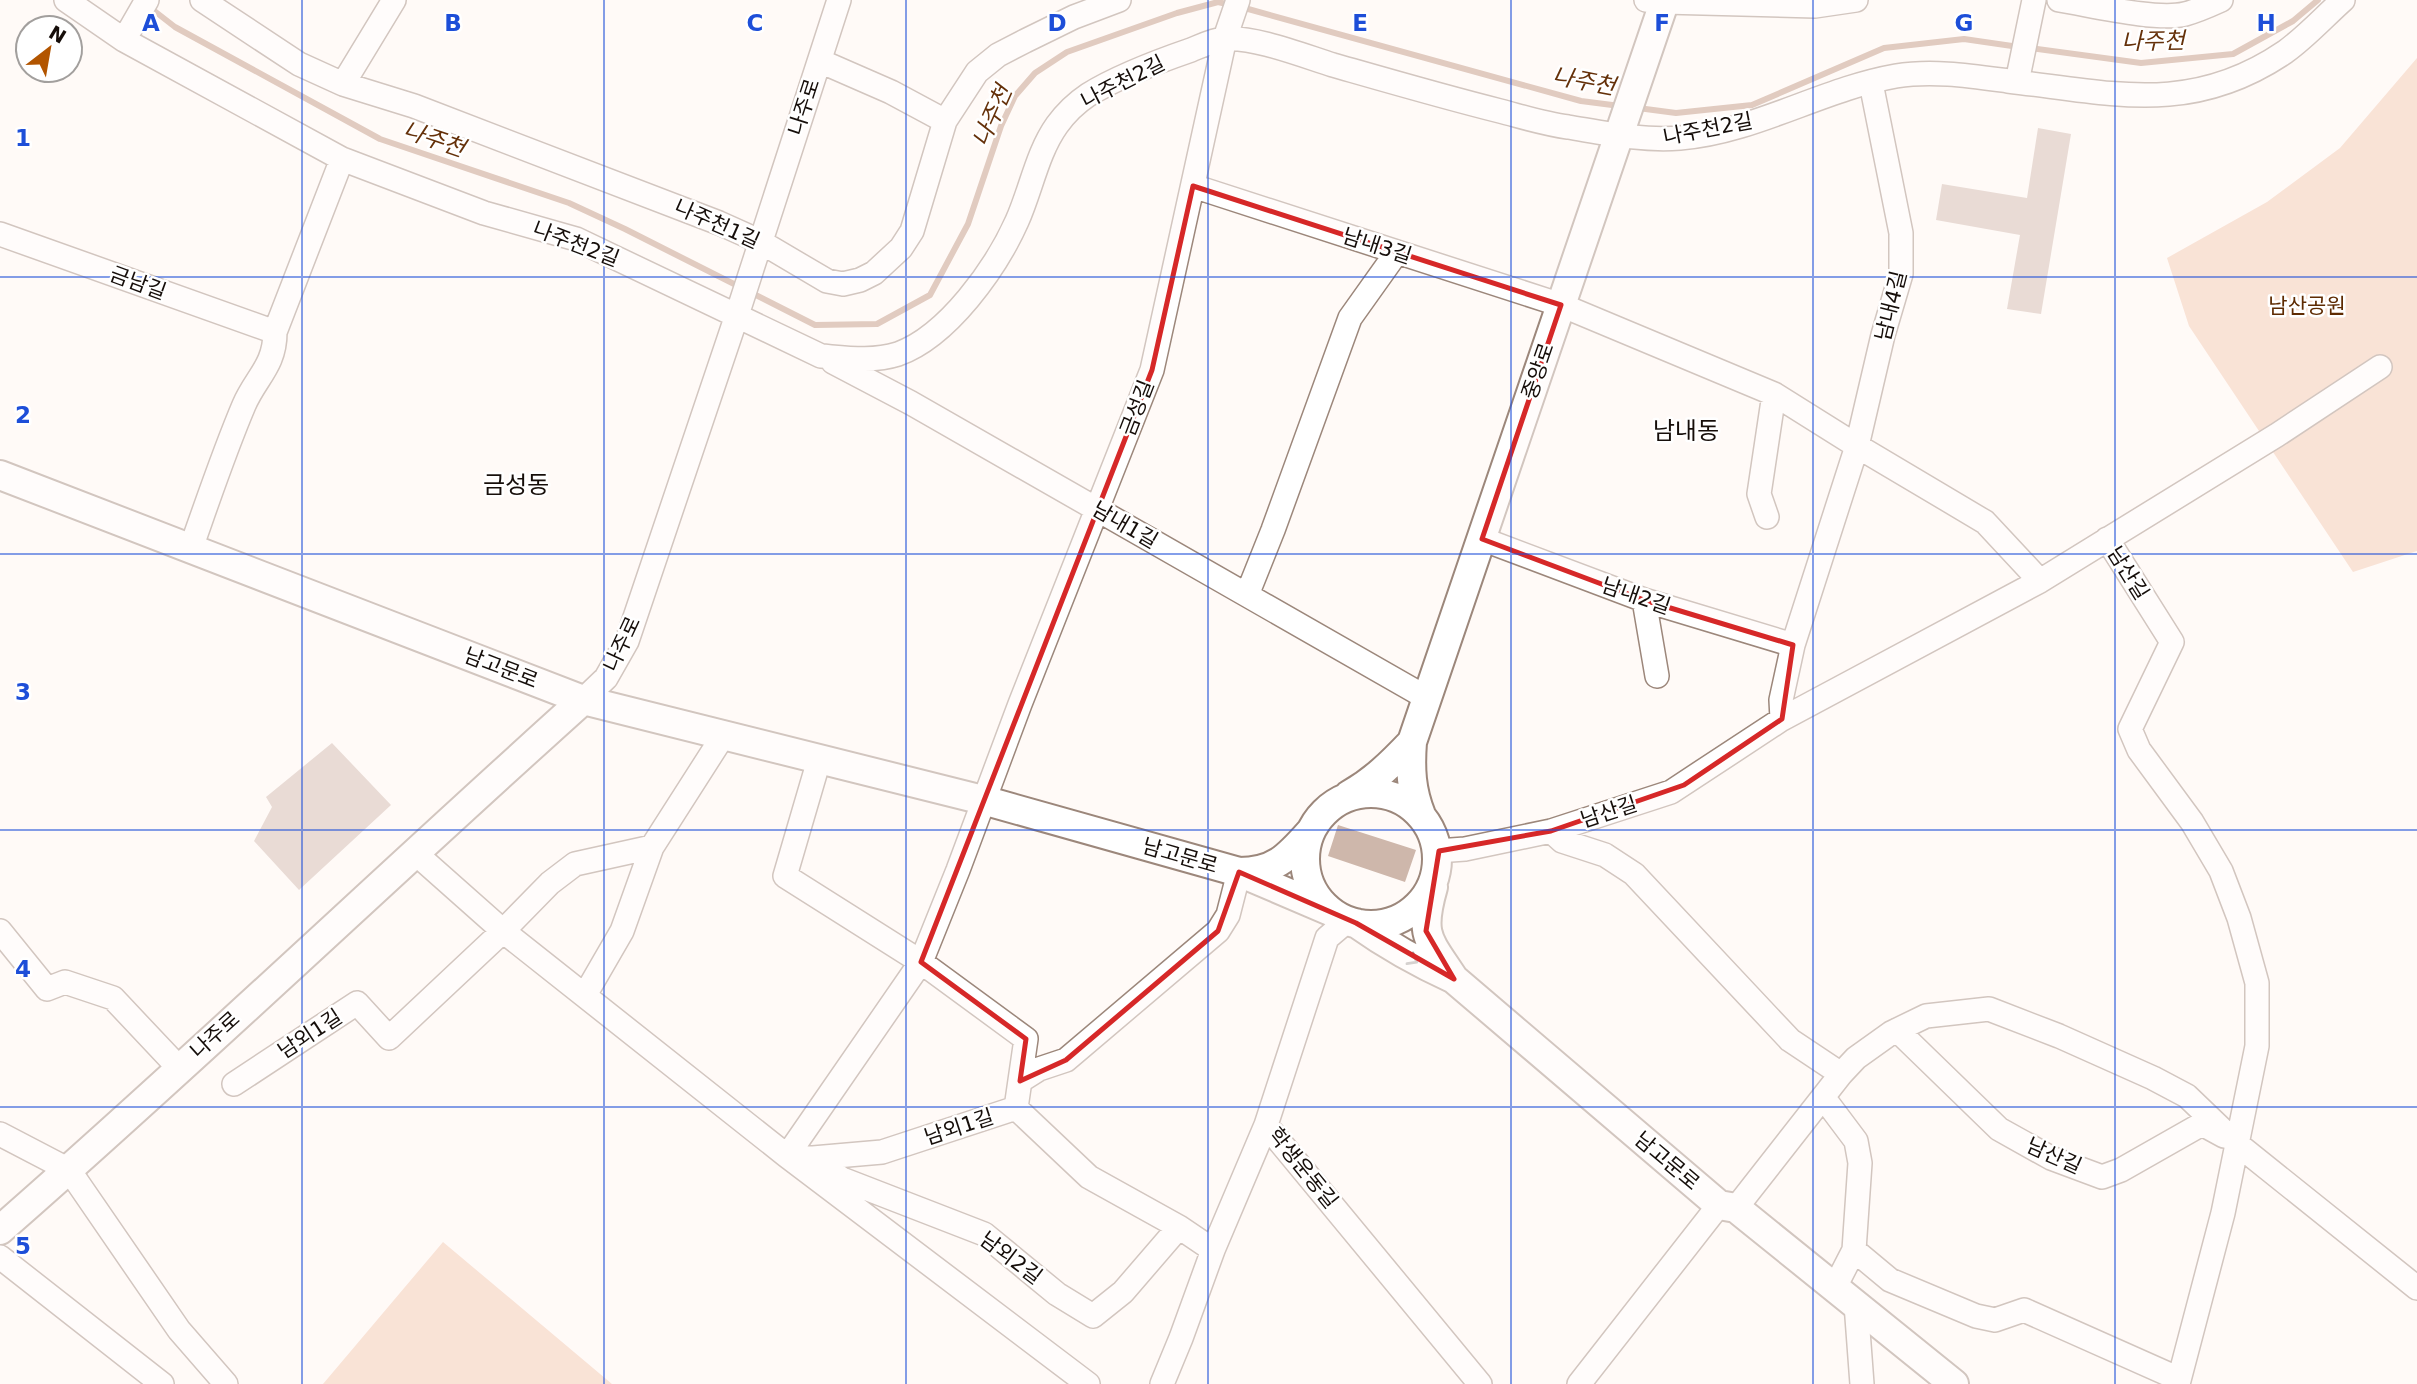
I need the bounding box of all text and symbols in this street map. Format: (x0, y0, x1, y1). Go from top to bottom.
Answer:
text: A (142, 10, 160, 36)
text: B (444, 10, 462, 36)
text: C (747, 10, 763, 36)
text: D (1047, 10, 1067, 36)
text: E (1352, 10, 1368, 36)
text: F (1654, 10, 1670, 36)
text: G (1955, 10, 1973, 36)
text: H (2256, 10, 2276, 36)
north arrow (14, 14, 84, 84)
text: N (45, 21, 70, 48)
water label: 나주천 (2121, 27, 2188, 55)
street label: 나주천2길 (1077, 51, 1169, 113)
water label: 나주천 (1550, 62, 1620, 100)
street label: 나주로 (784, 76, 824, 138)
water label: 나주천 (967, 79, 1018, 150)
street label: 나주천2길 (1661, 109, 1755, 149)
water label: 나주천 (400, 116, 471, 163)
text: 1 (15, 125, 31, 151)
street label: 나주천1길 (671, 195, 763, 253)
street label: 나주천2길 (529, 217, 623, 271)
street label: 남내3길 (1339, 224, 1415, 268)
street label: 금남길 (107, 262, 169, 304)
street label: 남내4길 (1871, 268, 1911, 344)
park label: 남산공원 (2268, 294, 2346, 318)
street label: 중앙로 (1517, 340, 1559, 402)
street label: 금성길 (1115, 377, 1159, 439)
text: 2 (15, 402, 31, 428)
district label: 남내동 (1653, 417, 1719, 445)
district label: 금성동 (483, 471, 549, 499)
street label: 남내1길 (1088, 497, 1162, 553)
street label: 남산길 (2102, 542, 2154, 604)
street label: 남내2길 (1598, 573, 1674, 619)
street label: 나주로 (599, 613, 645, 675)
street label: 남고문로 (461, 643, 541, 693)
text: 3 (15, 679, 31, 705)
street label: 남산길 (1578, 792, 1640, 832)
street label: 남고문로 (1140, 834, 1220, 878)
one-way arrow (1406, 952, 1419, 965)
text: 4 (15, 956, 31, 982)
street label: 남외1길 (274, 1005, 346, 1063)
street label: 나주로 (185, 1007, 245, 1063)
street label: 남외1길 (921, 1105, 997, 1149)
street label: 학생운동길 (1263, 1123, 1343, 1213)
street label: 남고문로 (1630, 1127, 1704, 1195)
street label: 남산길 (2023, 1133, 2085, 1179)
street label: 남외2길 (975, 1227, 1047, 1289)
text: 5 (15, 1233, 31, 1259)

